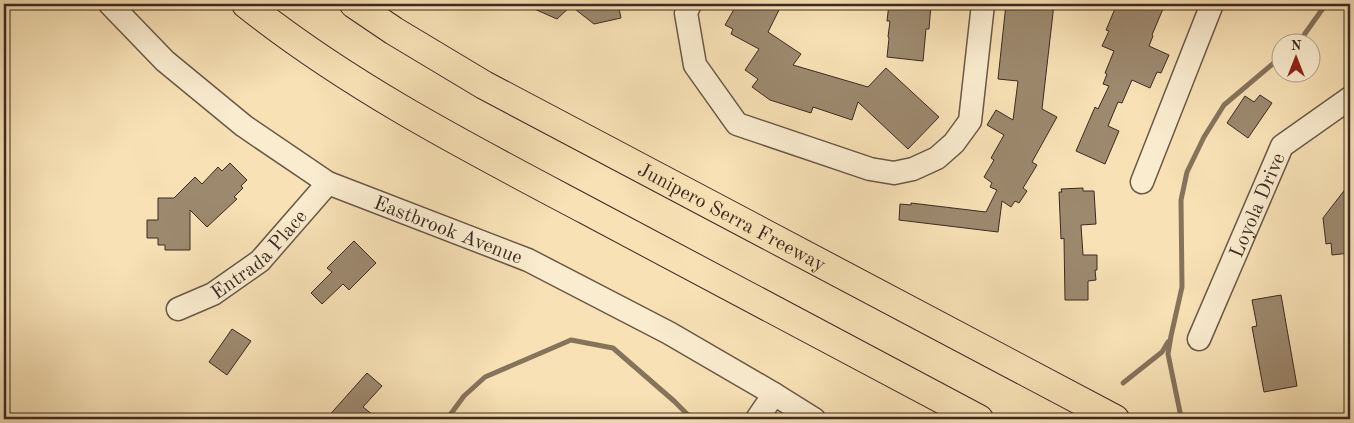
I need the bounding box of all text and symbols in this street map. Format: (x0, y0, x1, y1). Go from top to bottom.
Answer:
north arrow (1272, 32, 1322, 82)
text: N (1291, 39, 1302, 53)
street label: Loyola Drive (1227, 150, 1290, 261)
street label: Junipero Serra Freeway (634, 160, 829, 276)
street label: Eastbrook Avenue (371, 194, 525, 269)
street label: Entrada Place (208, 207, 312, 304)

